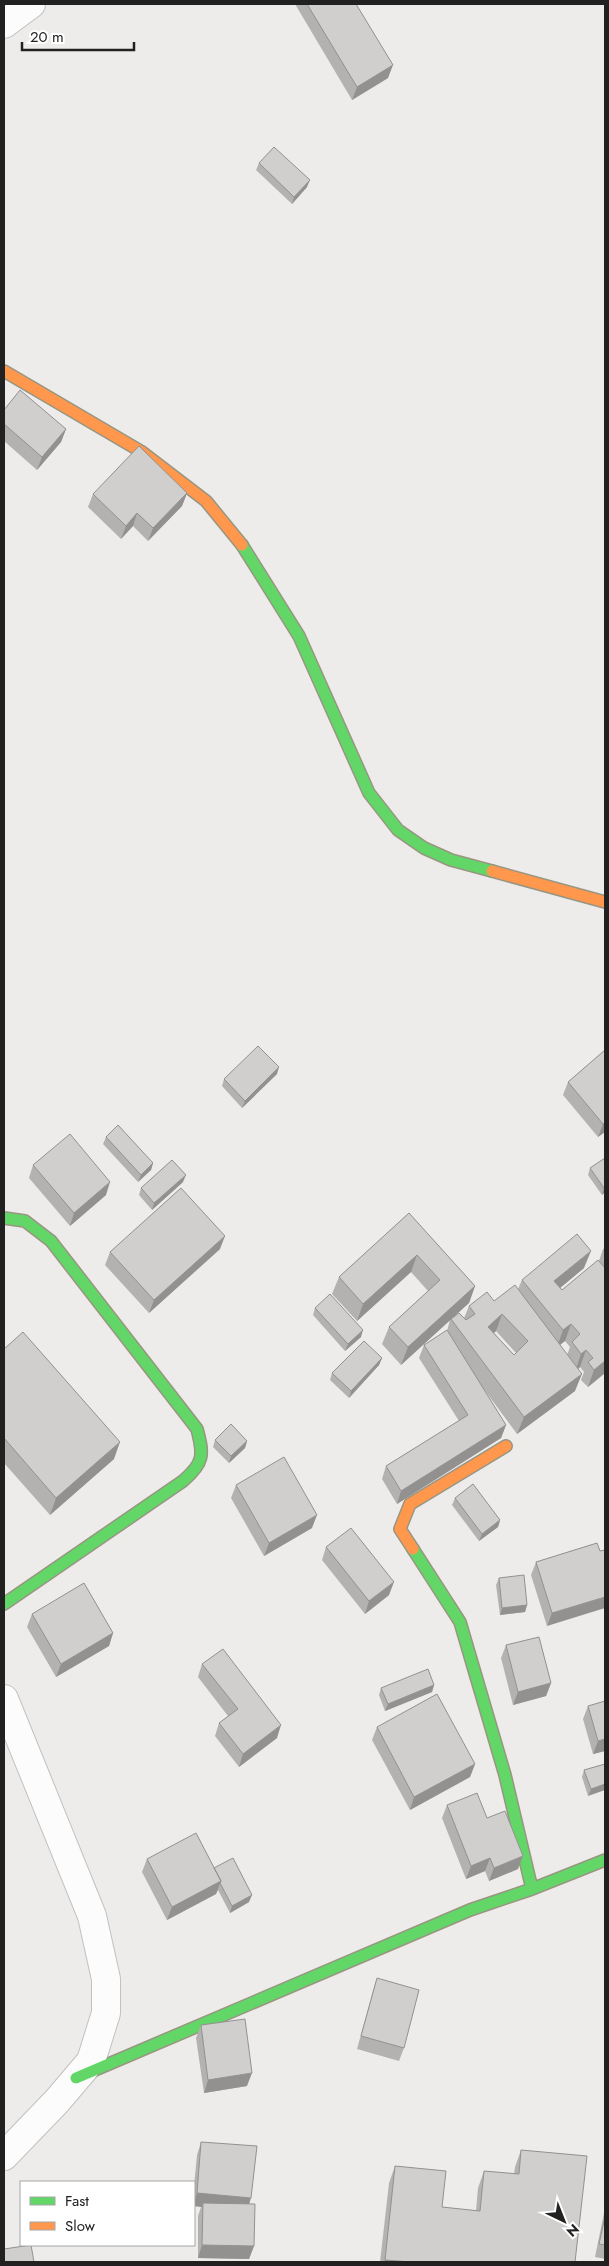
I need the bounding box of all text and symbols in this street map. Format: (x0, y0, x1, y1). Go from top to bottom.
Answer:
scale bar (22, 20, 135, 52)
text: 20 m (30, 26, 64, 48)
legend (20, 2181, 195, 2246)
text: Fast (65, 2190, 89, 2212)
north arrow (539, 2196, 589, 2246)
text: Slow (65, 2215, 96, 2237)
text: N (562, 2219, 584, 2242)

